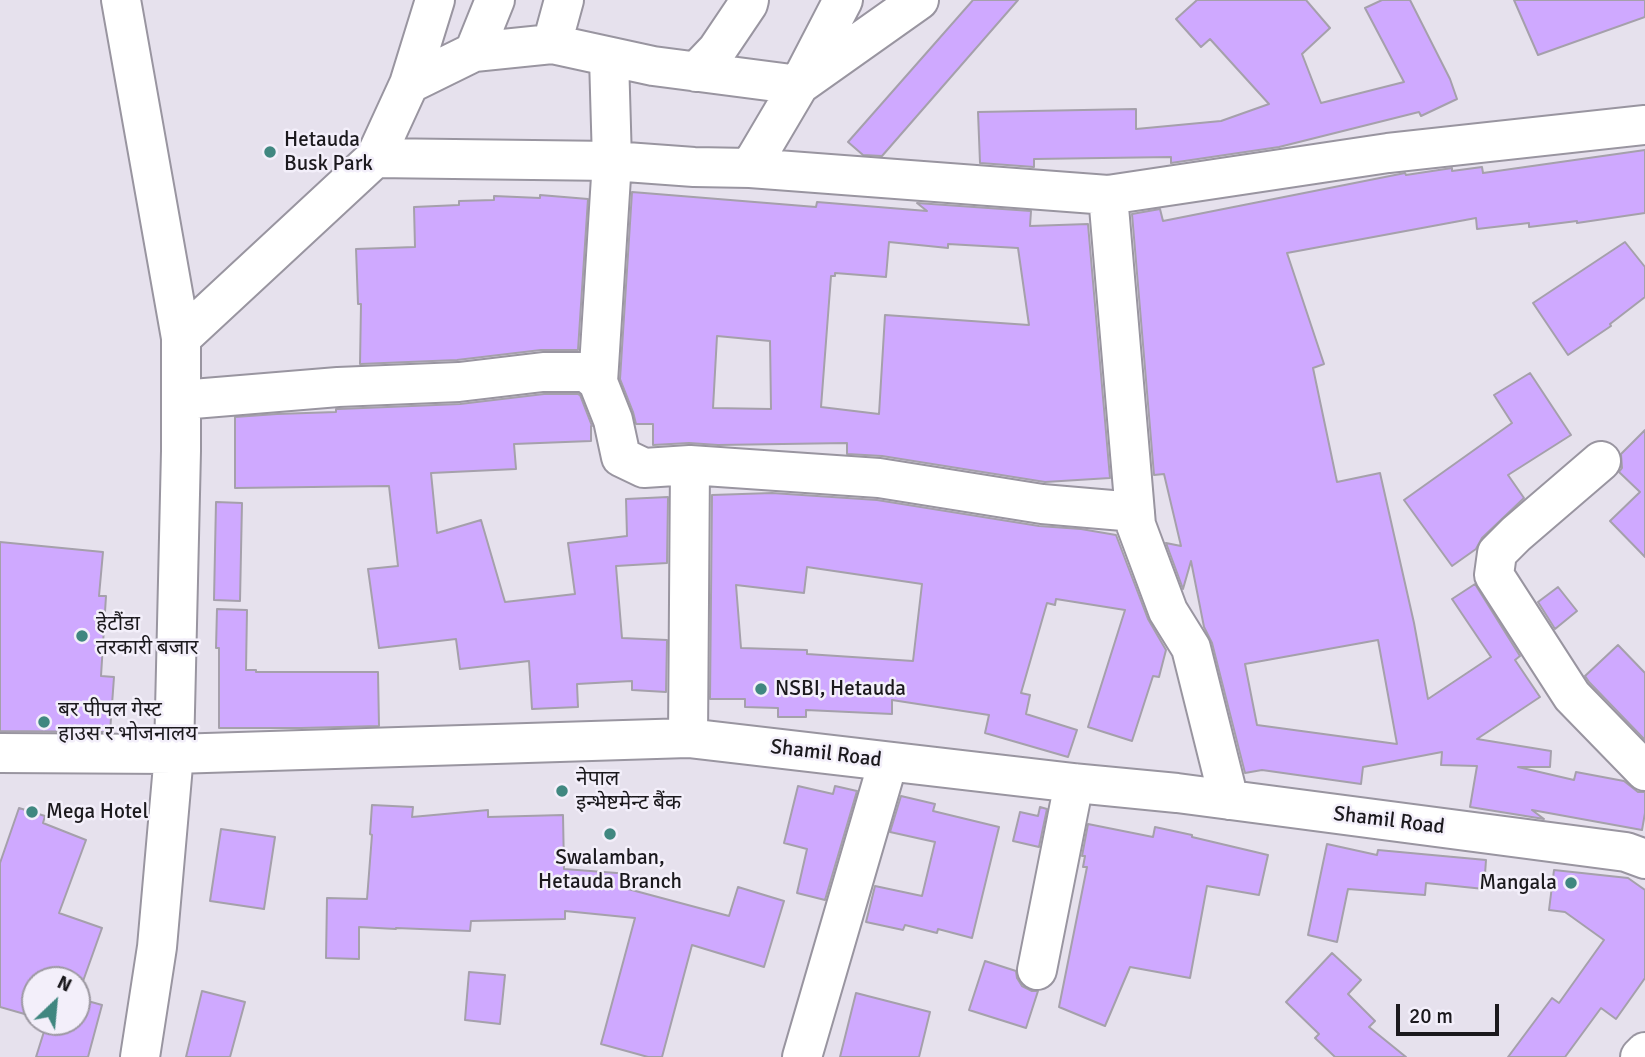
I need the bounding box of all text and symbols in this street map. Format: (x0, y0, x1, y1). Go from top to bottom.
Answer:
place label: Hetauda Busk Park (284, 127, 373, 177)
marker: Hetauda Busk Park (262, 144, 278, 160)
place label: हेटौंडा तरकारी बजार (96, 611, 198, 661)
marker: हेटौंडा तरकारी बजार (74, 628, 90, 644)
place label: NSBI, Hetauda (775, 676, 906, 702)
marker: NSBI, Hetauda (753, 681, 769, 697)
place label: बर पीपल गेस्ट हाउस र भोजनालय (58, 697, 197, 747)
marker: बर पीपल गेस्ट हाउस र भोजनालय (36, 714, 52, 730)
street label: Shamil Road (769, 735, 883, 773)
place label: नेपाल इन्भेष्टमेन्ट बैंक (576, 766, 681, 816)
marker: नेपाल इन्भेष्टमेन्ट बैंक (554, 783, 570, 799)
place label: Mega Hotel (46, 799, 149, 825)
street label: Shamil Road (1332, 802, 1446, 840)
marker: Mega Hotel (24, 804, 40, 820)
marker: Swalamban, Hetauda Branch (602, 826, 618, 842)
place label: Swalamban, Hetauda Branch (538, 845, 682, 895)
place label: Mangala (1479, 870, 1557, 896)
marker: Mangala (1563, 875, 1579, 891)
north arrow (21, 966, 91, 1036)
text: N (53, 970, 76, 998)
scale bar (1400, 990, 1503, 1034)
text: 20 m (1409, 1003, 1453, 1029)

